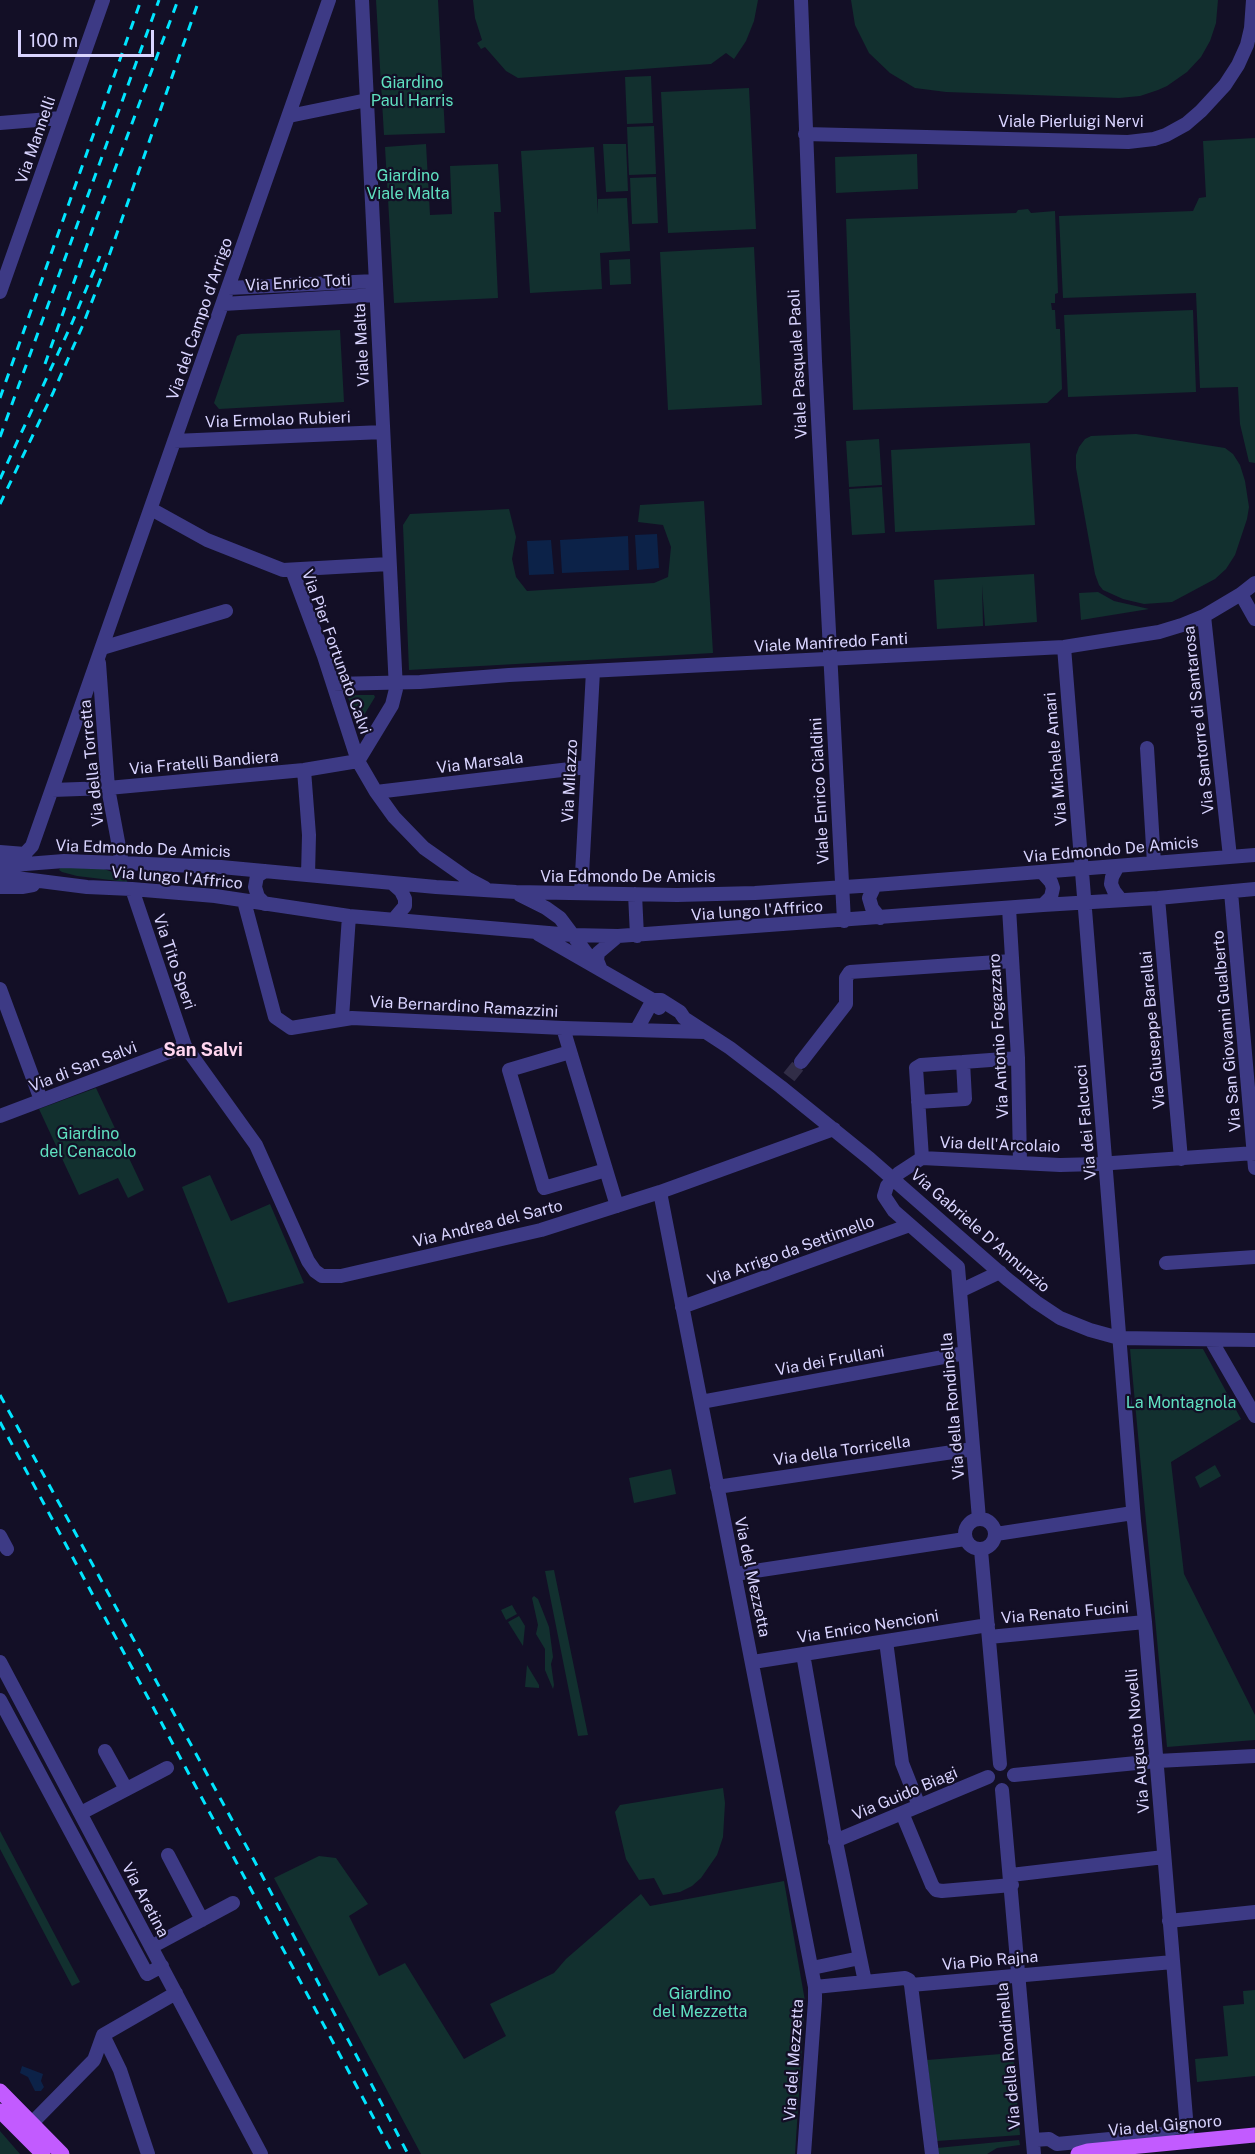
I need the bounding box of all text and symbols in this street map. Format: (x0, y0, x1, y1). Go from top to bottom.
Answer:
scale bar (21, 18, 158, 56)
text: 100 m (29, 30, 78, 51)
park label: Giardino Paul Harris (371, 73, 453, 111)
street label: Via Mannelli (12, 94, 60, 186)
street label: Viale Pierluigi Nervi (998, 112, 1144, 132)
park label: Giardino Viale Malta (366, 166, 450, 204)
street label: Via del Campo d'Arrigo (163, 235, 237, 403)
street label: Via Enrico Toti (245, 271, 351, 295)
street label: Viale Pasquale Paoli (784, 289, 812, 439)
street label: Viale Malta (350, 303, 374, 387)
street label: Via Ermolao Rubieri (205, 408, 351, 432)
street label: Via Pier Fortunato Calvi (297, 567, 375, 737)
street label: Via Santorre di Santarosa (1180, 625, 1218, 815)
street label: Viale Manfredo Fanti (754, 629, 908, 657)
street label: Via Michele Amari (1041, 691, 1071, 827)
street label: Via della Torretta (76, 699, 108, 827)
street label: Viale Enrico Cialdini (807, 717, 833, 865)
street label: Via Milazzo (558, 739, 582, 823)
street label: Via Fratelli Bandiera (128, 747, 280, 779)
street label: Via Marsala (436, 748, 524, 778)
street label: Via Edmondo De Amicis (1023, 833, 1199, 867)
street label: Via Edmondo De Amicis (55, 836, 231, 862)
street label: Via lungo l'Affrico (110, 863, 244, 893)
street label: Via Edmondo De Amicis (540, 867, 716, 887)
street label: Via lungo l'Affrico (690, 897, 824, 925)
street label: Via Tito Speri (149, 912, 199, 1012)
street label: Via San Giovanni Gualberto (1209, 930, 1245, 1132)
street label: Via Giuseppe Barellai (1137, 950, 1169, 1110)
street label: Via Antonio Fogazzaro (985, 953, 1013, 1119)
street label: Via Bernardino Ramazzini (369, 992, 559, 1022)
street label: Via di San Salvi (27, 1038, 139, 1096)
district label: San Salvi (163, 1039, 243, 1061)
street label: Via dei Falcucci (1071, 1064, 1101, 1180)
park label: Giardino del Cenacolo (40, 1124, 136, 1162)
street label: Via dell'Arcolaio (939, 1133, 1061, 1157)
street label: Via Gabriele D'Annunzio (906, 1165, 1054, 1297)
street label: Via Andrea del Sarto (411, 1196, 565, 1252)
street label: Via Arrigo da Settimello (705, 1212, 877, 1290)
street label: Via della Rondinella (937, 1332, 969, 1480)
street label: Via dei Frullani (774, 1342, 886, 1380)
park label: La Montagnola (1126, 1393, 1236, 1413)
street label: Via della Torricella (772, 1432, 912, 1470)
street label: Via del Mezzetta (730, 1515, 774, 1639)
street label: Via Renato Fucini (1000, 1598, 1130, 1628)
street label: Via Enrico Nencioni (796, 1606, 940, 1648)
street label: Via Augusto Novelli (1122, 1668, 1154, 1814)
street label: Via Guido Biagi (849, 1763, 961, 1825)
street label: Via Aretina (117, 1859, 173, 1941)
street label: Via Pio Rajna (941, 1947, 1039, 1975)
street label: Via della Rondinella (993, 1982, 1025, 2130)
park label: Giardino del Mezzetta (653, 1984, 747, 2022)
street label: Via del Mezzetta (780, 1998, 808, 2122)
street label: Via del Gignoro (1107, 2111, 1223, 2141)

